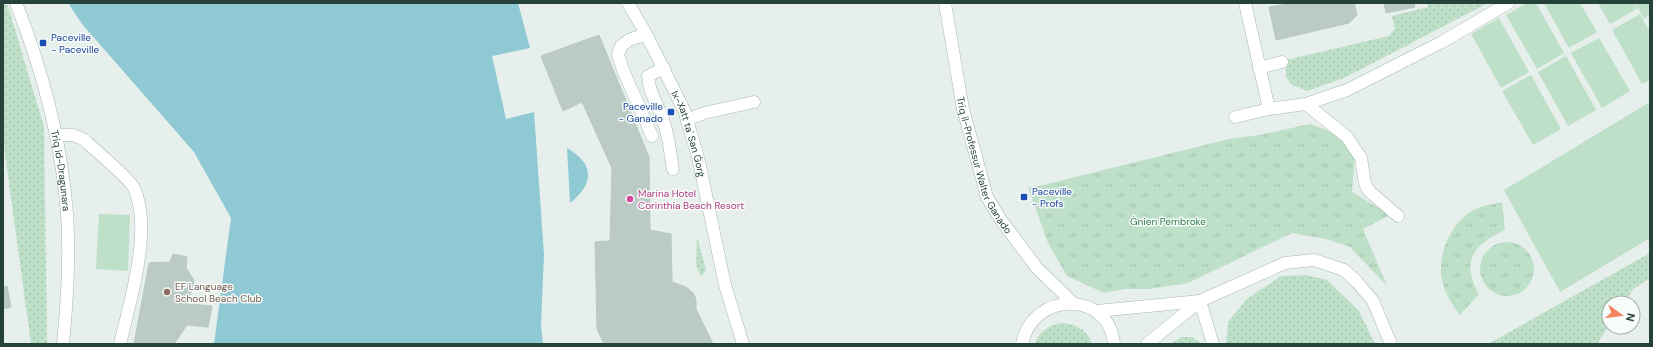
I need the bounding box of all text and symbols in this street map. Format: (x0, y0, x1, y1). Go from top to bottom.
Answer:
place label: Paceville - Paceville (51, 31, 99, 56)
marker: Paceville - Paceville (38, 38, 48, 48)
street label: Ix-Xatt ta' San Ġorġ (668, 89, 708, 179)
street label: Triq il-Professur Walter Ganado (954, 96, 1015, 236)
place label: Paceville - Ganado (619, 100, 663, 125)
marker: Paceville - Ganado (666, 107, 676, 117)
street label: Triq id-Dragunara (48, 129, 73, 212)
place label: Paceville - Profs (1032, 185, 1072, 210)
place label: Marina Hotel Corinthia Beach Resort (638, 187, 744, 212)
marker: Paceville - Profs (1019, 192, 1029, 202)
marker: Marina Hotel Corinthia Beach Resort (625, 194, 635, 204)
park label: Ġnien Pembroke (1130, 215, 1206, 228)
place label: EF Language School Beach Club (175, 280, 262, 305)
marker: EF Language School Beach Club (162, 287, 172, 297)
north arrow (1601, 295, 1641, 335)
text: N (1623, 312, 1638, 323)

